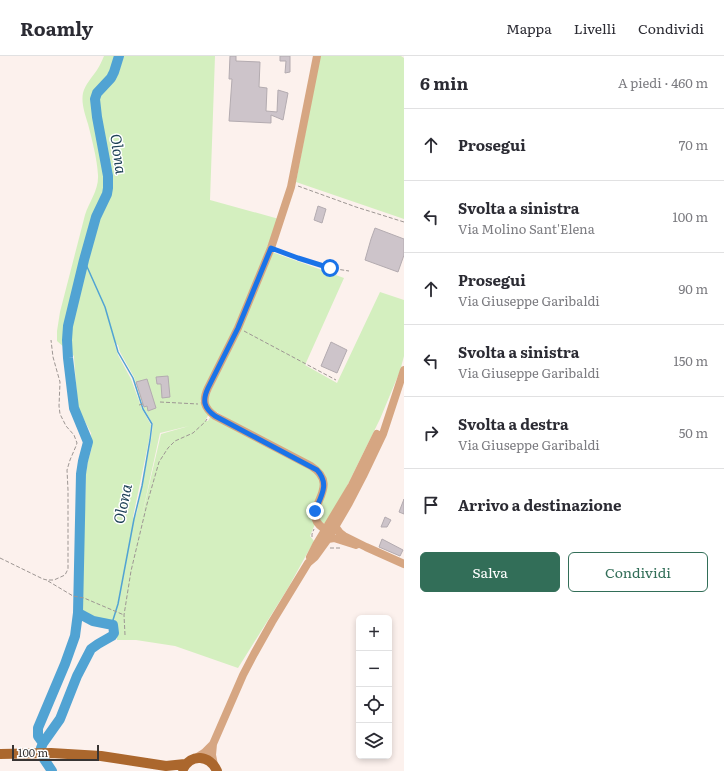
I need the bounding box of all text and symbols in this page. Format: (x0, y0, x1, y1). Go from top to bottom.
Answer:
text: Roamly (20, 14, 93, 42)
text: Mappa (506, 18, 552, 38)
text: Livelli (574, 18, 616, 38)
text: Condividi (638, 18, 704, 38)
text: 6 min (420, 70, 468, 95)
text: A piedi · 460 m (618, 73, 708, 92)
water label: Olona (105, 132, 134, 176)
text: Prosegui (458, 133, 526, 156)
icon: ahead (420, 134, 442, 156)
text: 70 m (679, 135, 708, 154)
text: Svolta a sinistra (458, 196, 579, 219)
icon: left (420, 206, 442, 228)
text: 100 m (672, 207, 708, 226)
text: Via Molino Sant'Elena (458, 219, 595, 238)
route start (321, 259, 339, 277)
text: Prosegui (458, 268, 526, 291)
icon: ahead (420, 278, 442, 300)
text: 90 m (678, 279, 708, 298)
text: Via Giuseppe Garibaldi (458, 291, 600, 310)
text: Svolta a sinistra (458, 340, 579, 363)
icon: left (420, 350, 442, 372)
text: 150 m (673, 351, 708, 370)
text: Via Giuseppe Garibaldi (458, 363, 600, 382)
text: Svolta a destra (458, 412, 569, 435)
icon: right (420, 422, 442, 444)
text: 50 m (679, 423, 708, 442)
text: Via Giuseppe Garibaldi (458, 435, 600, 454)
water label: Olona (106, 481, 137, 526)
text: Arrivo a destinazione (458, 493, 622, 516)
icon: arrive (420, 494, 442, 516)
route end (306, 502, 324, 520)
button: Salva (420, 552, 560, 592)
button: Condividi (568, 552, 708, 592)
map controls (356, 615, 392, 759)
button: + (356, 615, 392, 651)
button: − (356, 651, 392, 687)
button: locate (356, 687, 392, 723)
button: layers (356, 723, 392, 759)
scale bar (12, 743, 99, 762)
text: 100 m (18, 744, 48, 760)

